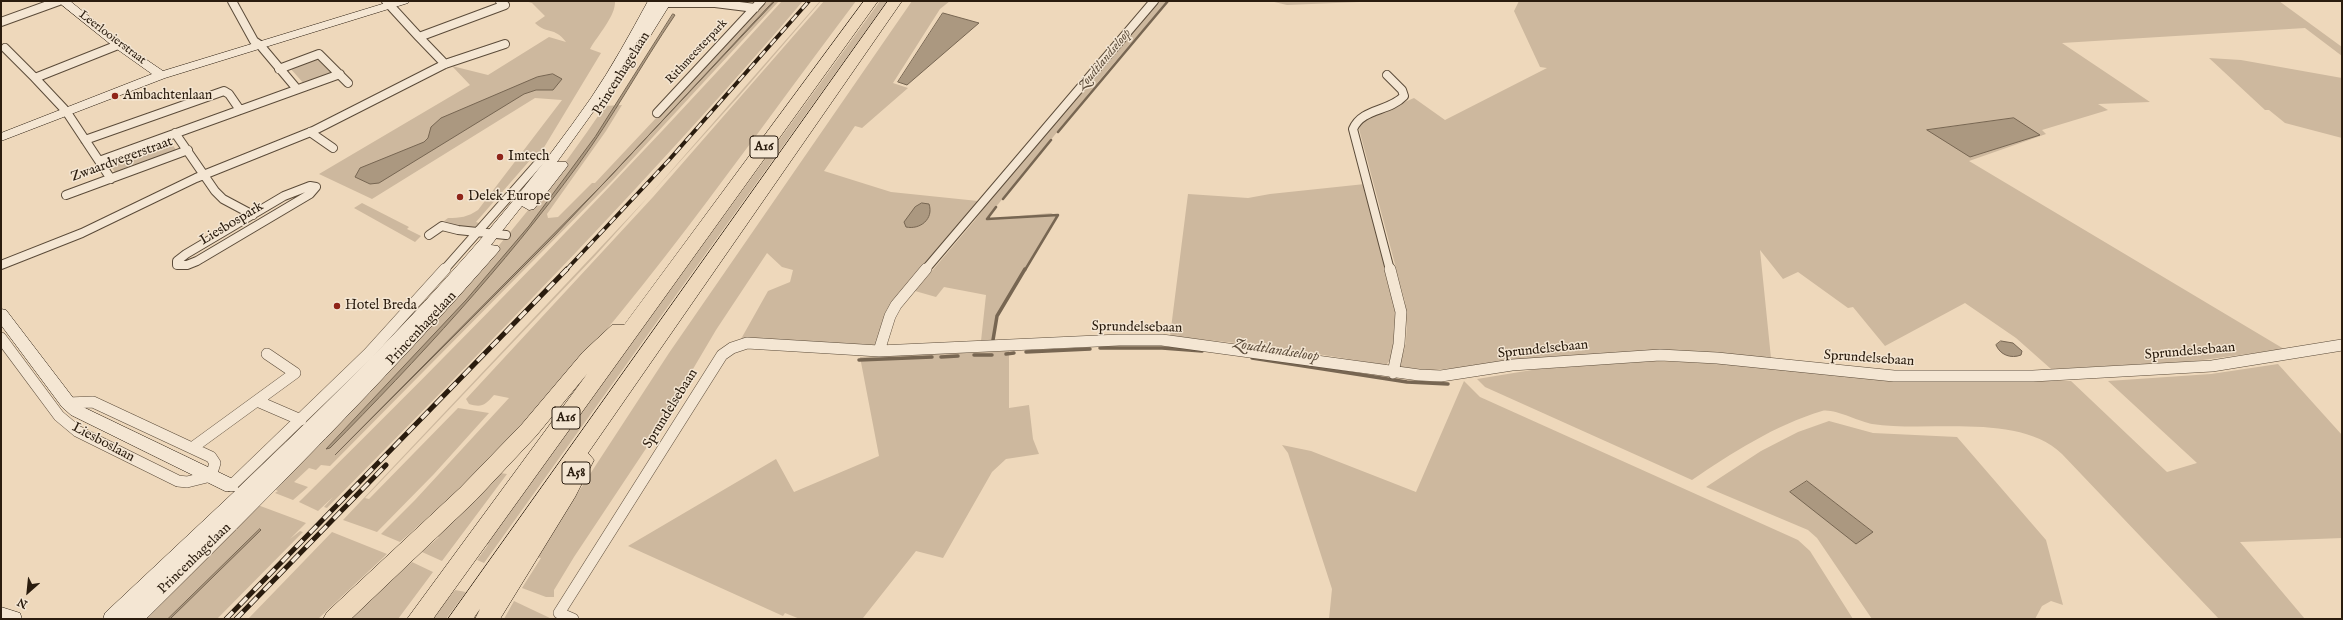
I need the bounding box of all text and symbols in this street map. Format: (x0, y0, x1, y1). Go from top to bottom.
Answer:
street label: Leerlooierstraat (76, 8, 148, 68)
street label: Rithmeesterpark (663, 16, 731, 88)
water label: Zoudtlandseloop (1075, 26, 1135, 94)
street label: Princenhagelaan (590, 29, 654, 119)
place label: Ambachtenlaan (123, 88, 212, 104)
marker: Ambachtenlaan (110, 91, 120, 101)
street label: Zwaardvegerstraat (69, 134, 175, 186)
road number: A16 (750, 136, 778, 158)
place label: Imtech (508, 149, 549, 165)
marker: Imtech (495, 152, 505, 162)
place label: Delek Europe (468, 189, 550, 205)
marker: Delek Europe (455, 192, 465, 202)
street label: Liesbospark (197, 198, 267, 250)
street label: Princenhagelaan (383, 288, 461, 370)
place label: Hotel Breda (345, 298, 417, 314)
marker: Hotel Breda (332, 301, 342, 311)
street label: Sprundelsebaan (1092, 319, 1182, 337)
water label: Zoudtlandseloop (1232, 335, 1320, 367)
street label: Sprundelsebaan (1497, 337, 1589, 363)
street label: Sprundelsebaan (2144, 340, 2236, 364)
street label: Sprundelsebaan (1823, 347, 1915, 371)
street label: Sprundelsebaan (640, 366, 702, 452)
road number: A16 (552, 407, 580, 429)
street label: Liesboslaan (69, 420, 137, 466)
road number: A58 (562, 462, 590, 484)
street label: Princenhagelaan (155, 520, 235, 598)
north arrow (8, 572, 48, 612)
text: N (15, 594, 30, 611)

